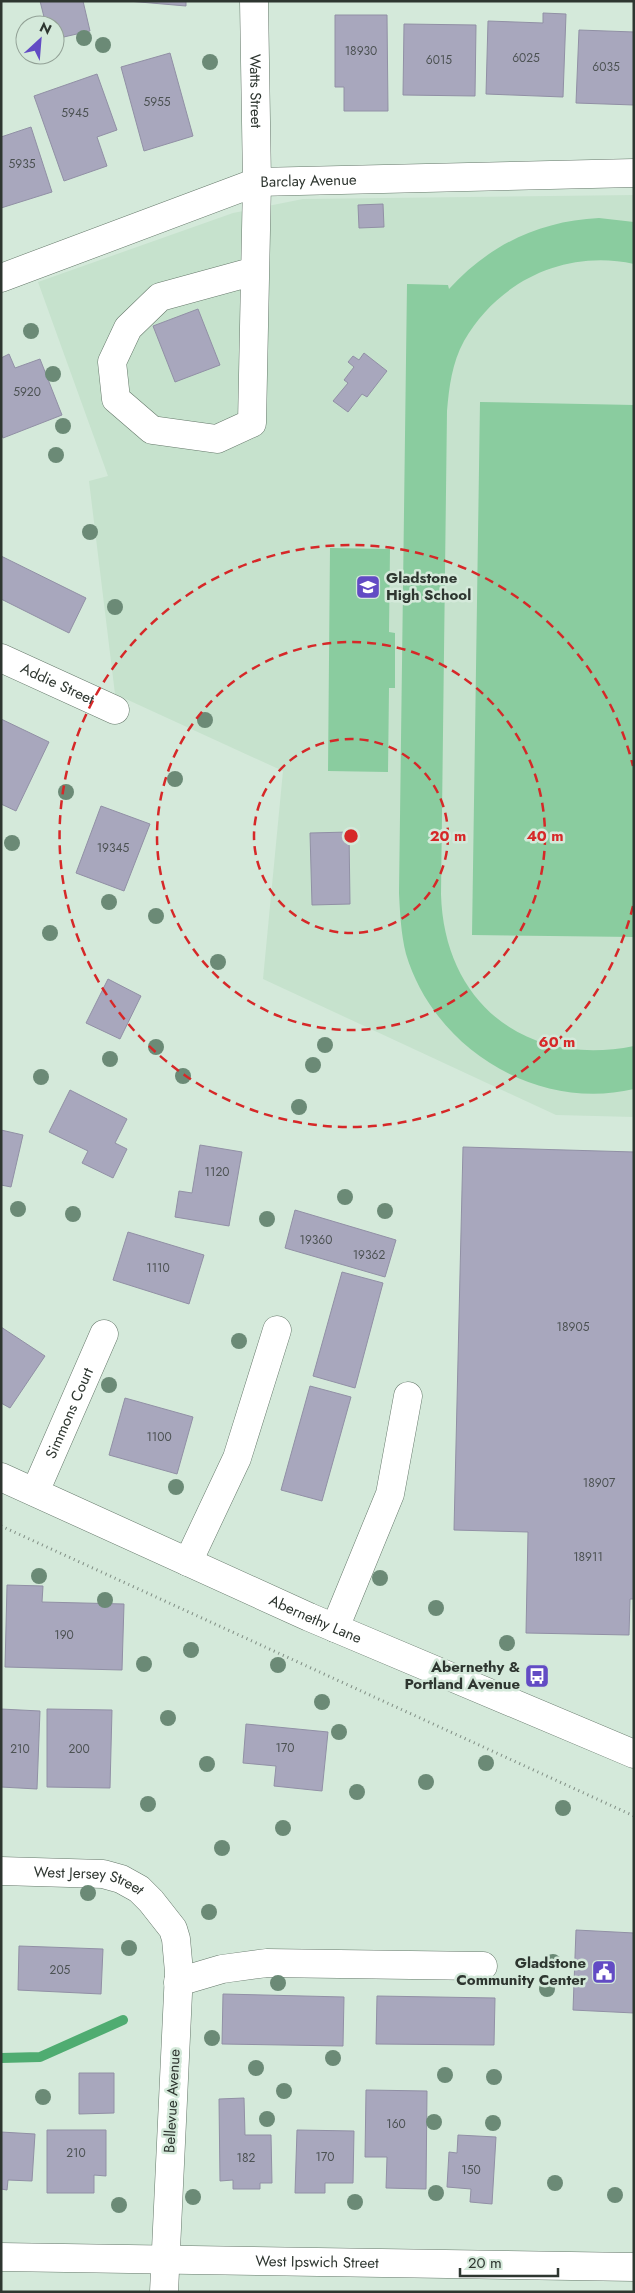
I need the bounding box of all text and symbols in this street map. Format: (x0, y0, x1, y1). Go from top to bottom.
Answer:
north arrow (15, 15, 65, 65)
text: N (36, 17, 55, 40)
house number: 18930 (345, 42, 377, 60)
house number: 6025 (512, 49, 540, 67)
house number: 6015 (426, 51, 452, 69)
street label: Watts Street (244, 54, 267, 129)
house number: 6035 (592, 58, 620, 76)
house number: 5955 (143, 93, 171, 111)
house number: 5945 (61, 104, 89, 122)
house number: 5935 (8, 155, 36, 173)
street label: Barclay Avenue (260, 169, 357, 193)
house number: 5920 (13, 383, 41, 401)
place label: Gladstone High School (386, 567, 471, 606)
school or university icon: Gladstone High School (355, 574, 381, 600)
street label: Addie Street (17, 657, 98, 710)
text: 20 m (430, 825, 466, 847)
text: 40 m (526, 825, 564, 847)
centre of rings (342, 827, 360, 845)
house number: 19345 (97, 839, 130, 857)
text: 60 m (539, 1031, 575, 1053)
house number: 1120 (205, 1163, 229, 1181)
house number: 19360 (300, 1231, 332, 1249)
house number: 19362 (353, 1246, 385, 1264)
house number: 1110 (146, 1259, 170, 1277)
house number: 18905 (557, 1318, 590, 1336)
street label: Simmons Court (40, 1364, 99, 1462)
house number: 1100 (146, 1428, 172, 1446)
house number: 18907 (583, 1474, 616, 1492)
house number: 18911 (573, 1548, 603, 1566)
street label: Abernethy Lane (265, 1589, 365, 1649)
house number: 190 (54, 1626, 74, 1644)
place label: Abernethy & Portland Avenue (404, 1656, 521, 1695)
bus stop icon: Abernethy & Portland Avenue (524, 1663, 550, 1689)
house number: 170 (276, 1739, 294, 1757)
house number: 210 (10, 1740, 30, 1758)
house number: 200 (68, 1740, 90, 1758)
street label: West Jersey Street (33, 1861, 150, 1900)
place label: Gladstone Community Center (456, 1952, 587, 1991)
public building icon: Gladstone Community Center (591, 1959, 617, 1985)
house number: 205 (50, 1961, 71, 1979)
street label: Bellevue Avenue (158, 2048, 186, 2153)
house number: 160 (386, 2115, 406, 2133)
house number: 210 (66, 2144, 86, 2162)
house number: 170 (316, 2148, 334, 2166)
house number: 182 (237, 2149, 256, 2167)
house number: 150 (461, 2161, 481, 2179)
scale bar (460, 2246, 558, 2278)
street label: West Ipswich Street (255, 2250, 379, 2274)
text: 20 m (468, 2252, 502, 2274)

